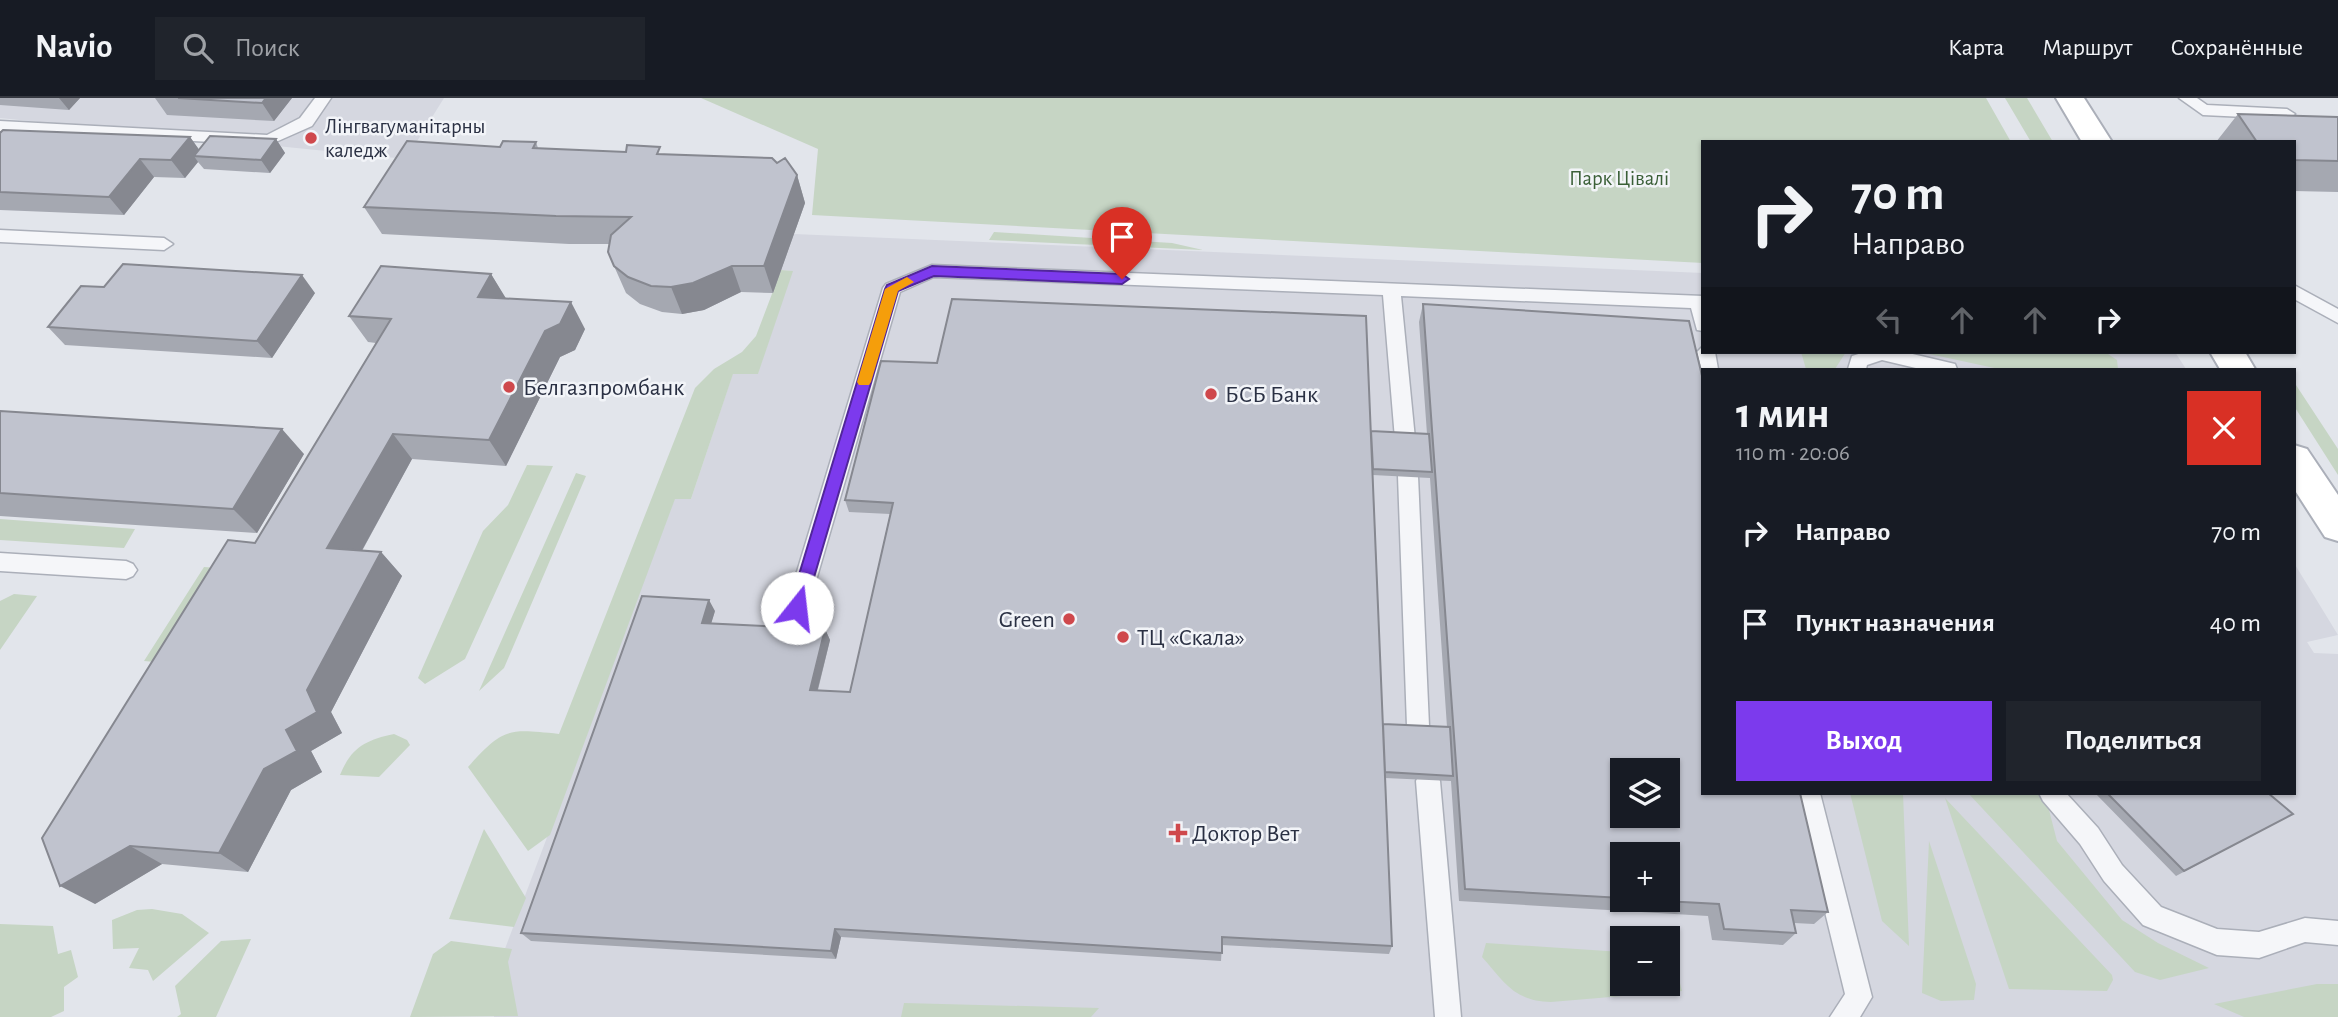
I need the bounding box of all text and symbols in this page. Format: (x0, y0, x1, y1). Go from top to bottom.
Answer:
search box (155, 17, 645, 80)
icon: search (179, 29, 217, 67)
text: Navio (35, 31, 113, 64)
text: Поиск (235, 35, 300, 61)
text: Карта (1948, 36, 2004, 60)
text: Маршрут (2042, 36, 2132, 60)
text: Сохранённые (2170, 36, 2303, 60)
place label: Лінгвагуманітарны каледж (325, 116, 486, 161)
marker: Лінгвагуманітарны каледж (303, 130, 319, 146)
park label: Парк Цівалі (1569, 168, 1669, 189)
icon: right (1736, 168, 1827, 259)
text: 70 m (1851, 170, 1945, 219)
pin (1092, 207, 1152, 279)
icon: arrive (1103, 218, 1141, 256)
text: Направо (1851, 228, 1965, 260)
icon: left (1870, 301, 1908, 339)
icon: ahead (1943, 301, 1981, 339)
icon: ahead (2016, 301, 2054, 339)
icon: right (2089, 301, 2127, 339)
place label: Белгазпромбанк (523, 376, 684, 400)
marker: Белгазпромбанк (501, 379, 517, 395)
place label: БСБ Банк (1225, 383, 1318, 407)
marker: БСБ Банк (1203, 386, 1219, 402)
button: close (2187, 391, 2261, 465)
text: 1 мин (1736, 393, 1830, 435)
text: 110 m · 20:06 (1736, 442, 1850, 465)
icon: right (1736, 514, 1774, 552)
text: Направо (1795, 519, 1890, 545)
text: 70 m (2211, 519, 2261, 545)
position arrow (760, 571, 834, 645)
icon: arrive (1736, 605, 1774, 643)
place label: Green (999, 608, 1055, 632)
text: Пункт назначения (1795, 610, 1995, 636)
text: 40 m (2210, 610, 2261, 636)
marker: Green (1061, 611, 1077, 627)
place label: ТЦ «Скала» (1137, 626, 1245, 650)
marker: ТЦ «Скала» (1115, 629, 1131, 645)
button: Выход (1736, 701, 1992, 781)
button: Поделиться (2006, 701, 2261, 781)
map controls (1610, 758, 1680, 996)
button: layers (1610, 758, 1680, 828)
place label: Доктор Вет (1192, 822, 1299, 846)
marker: Доктор Вет (1170, 825, 1186, 841)
button: + (1610, 842, 1680, 912)
button: − (1610, 926, 1680, 996)

